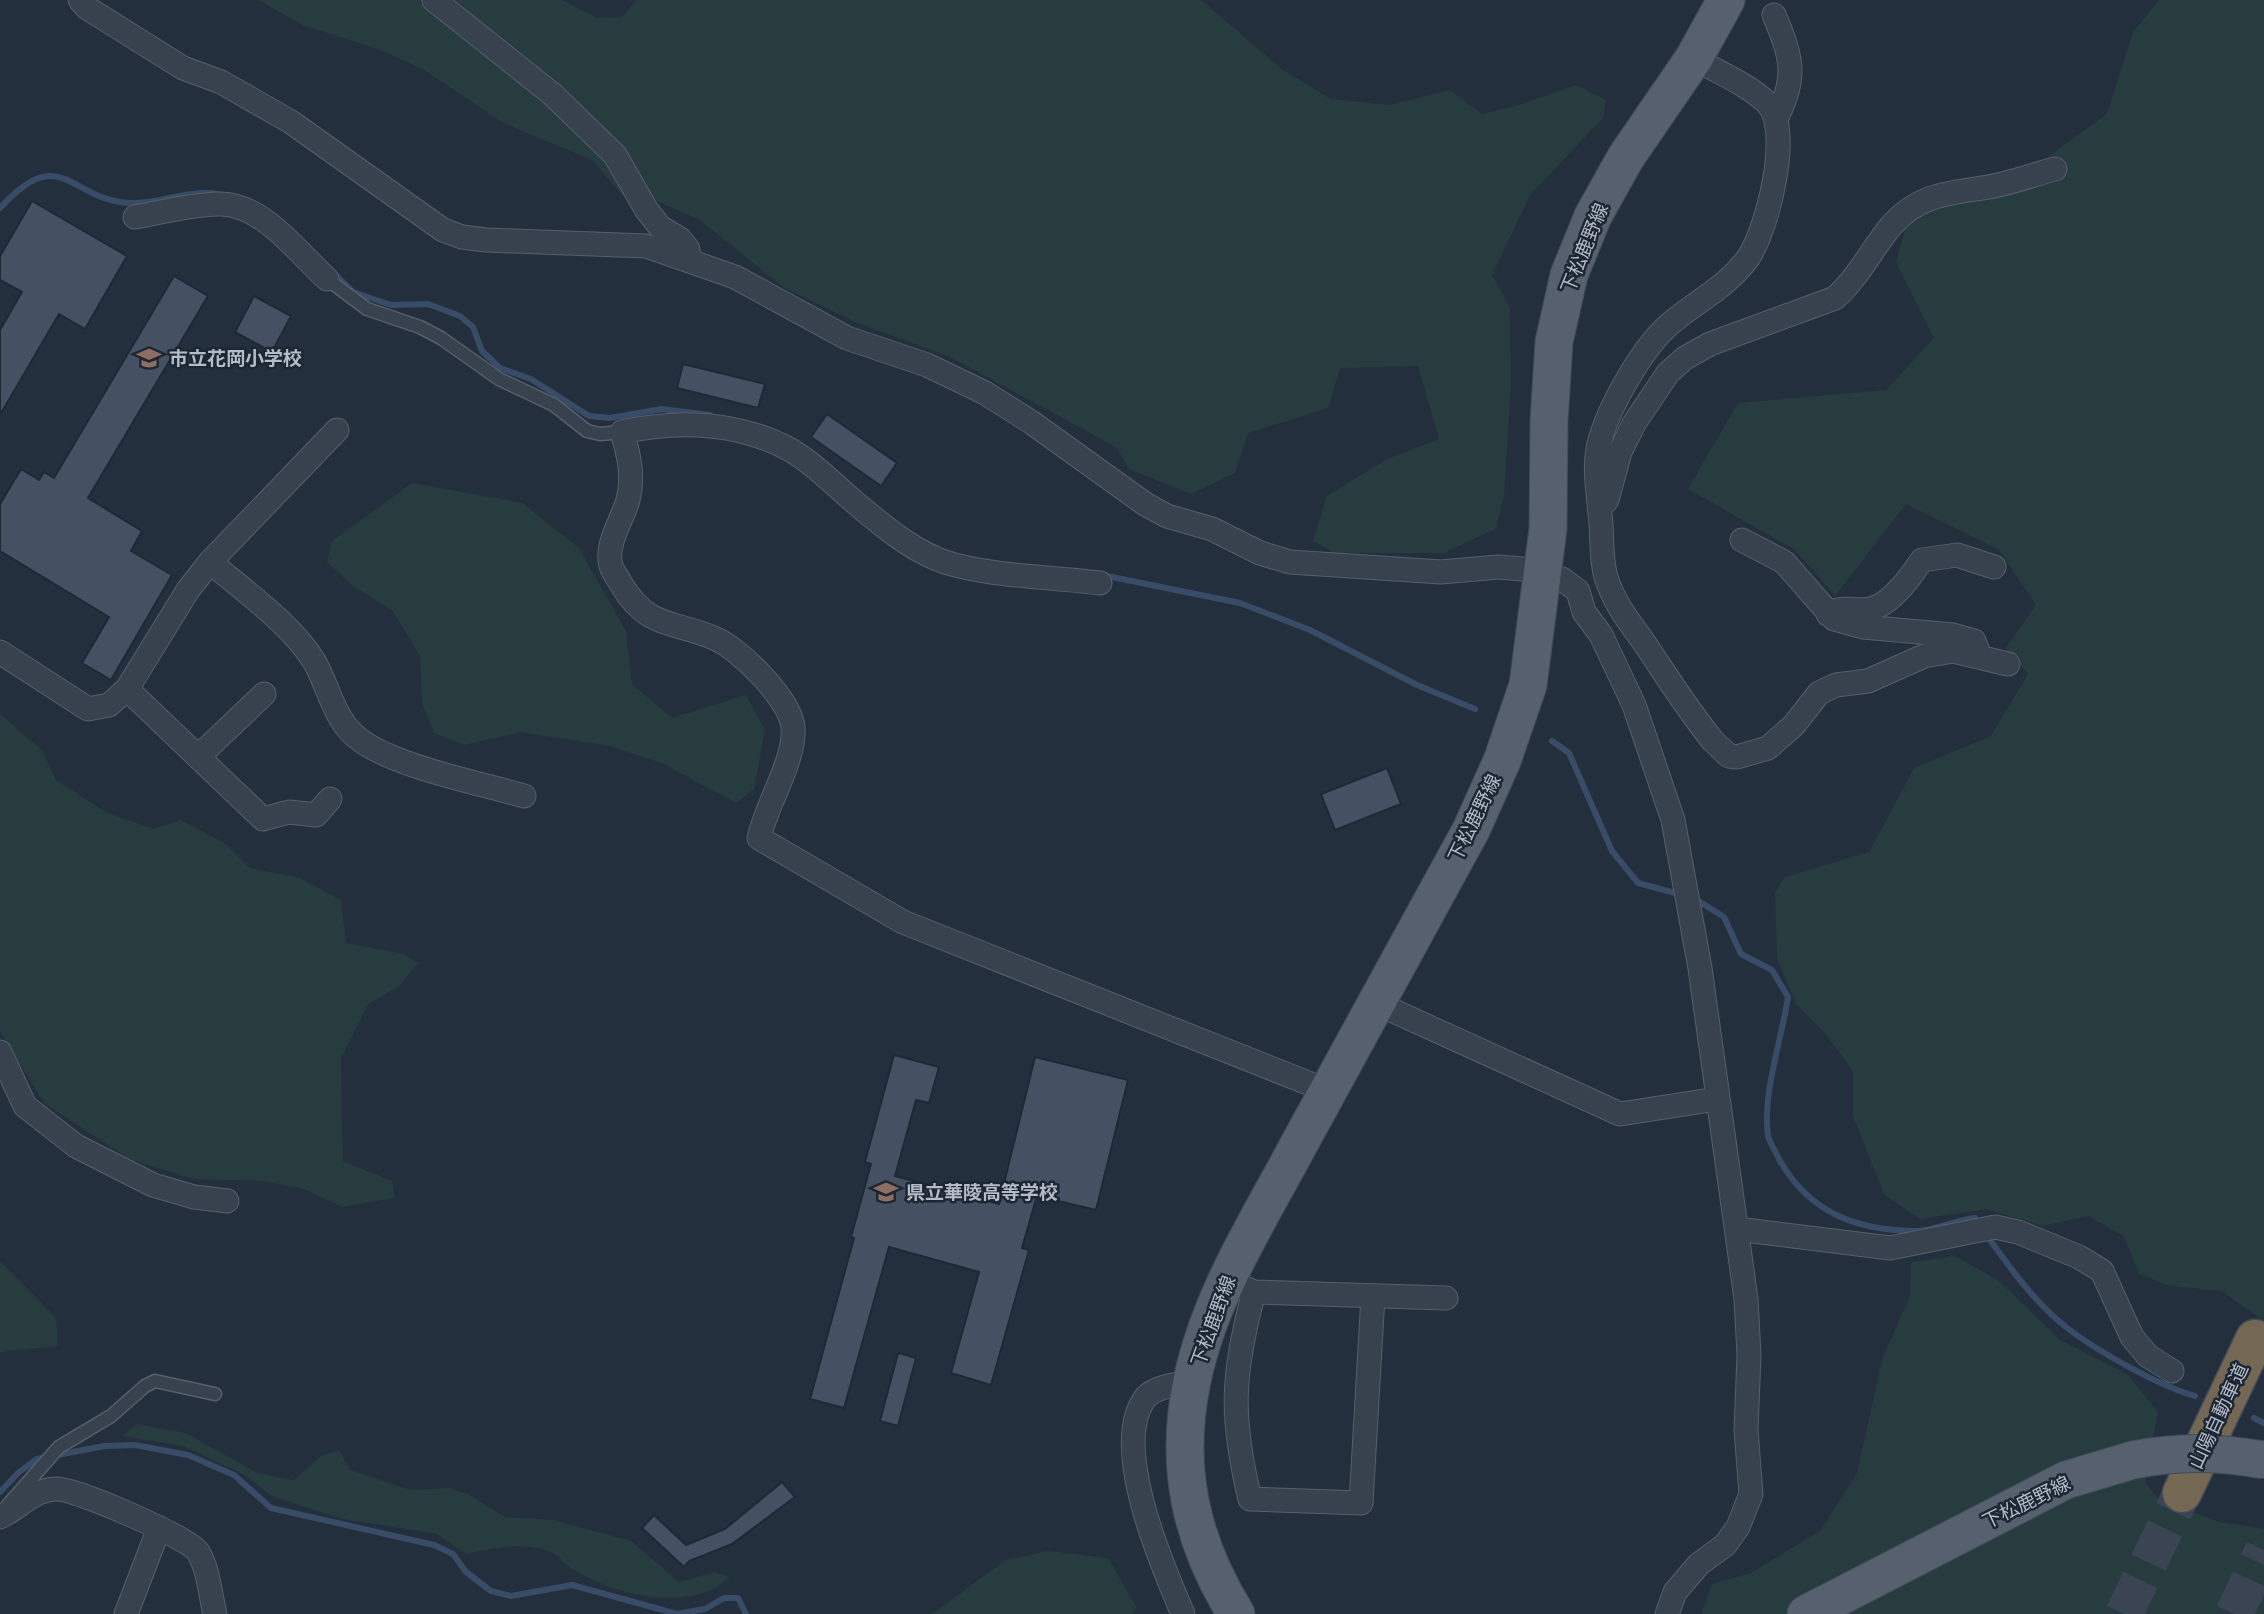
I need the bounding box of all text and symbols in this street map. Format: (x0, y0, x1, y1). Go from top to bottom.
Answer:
street label: 下松鹿野線 (1554, 199, 1615, 297)
school or university icon: 市立花岡小学校 (135, 344, 163, 372)
place label: 市立花岡小学校 (169, 345, 302, 372)
street label: 下松鹿野線 (1441, 770, 1507, 867)
school or university icon: 県立華陵高等学校 (872, 1178, 900, 1206)
place label: 県立華陵高等学校 (906, 1179, 1058, 1206)
street label: 下松鹿野線 (1185, 1272, 1242, 1370)
street label: 山陽自動車道 (2182, 1359, 2255, 1474)
street label: 下松鹿野線 (1978, 1469, 2075, 1535)

